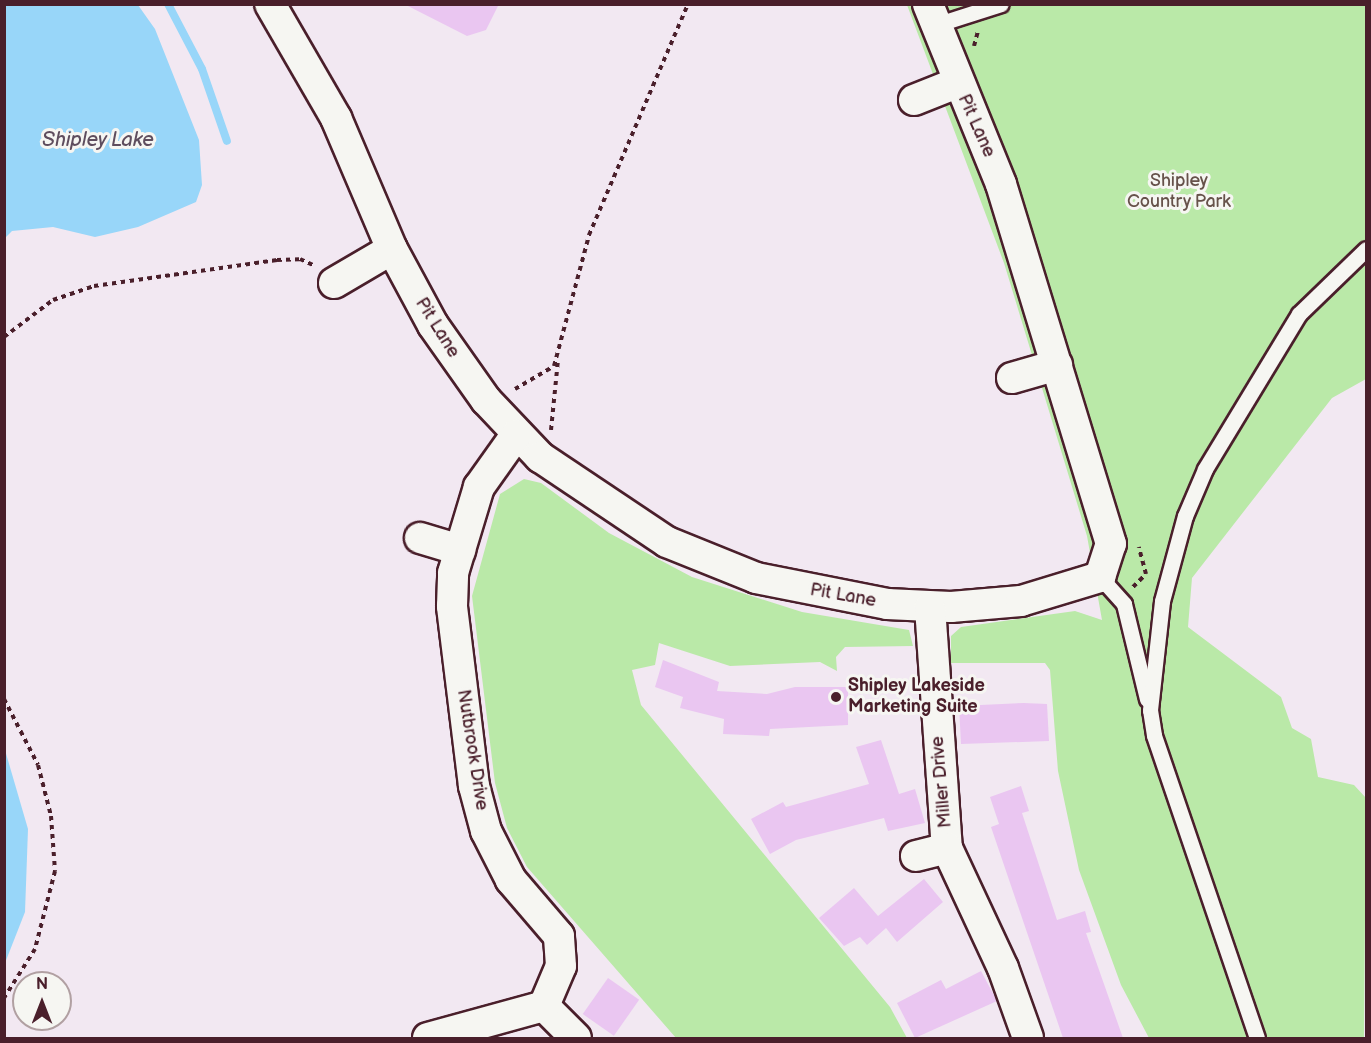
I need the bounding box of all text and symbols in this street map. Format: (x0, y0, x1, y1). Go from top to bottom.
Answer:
street label: Pit Lane (953, 91, 999, 161)
water label: Shipley Lake (41, 128, 155, 152)
park label: Shipley Country Park (1126, 171, 1232, 213)
street label: Pit Lane (410, 294, 464, 362)
street label: Pit Lane (808, 580, 878, 612)
place label: Shipley Lakeside Marketing Suite (848, 676, 985, 718)
street label: Nutbrook Drive (452, 688, 492, 812)
marker: Shipley Lakeside Marketing Suite (829, 690, 843, 704)
street label: Miller Drive (927, 735, 957, 829)
north arrow (12, 971, 72, 1031)
text: N (36, 975, 48, 994)

